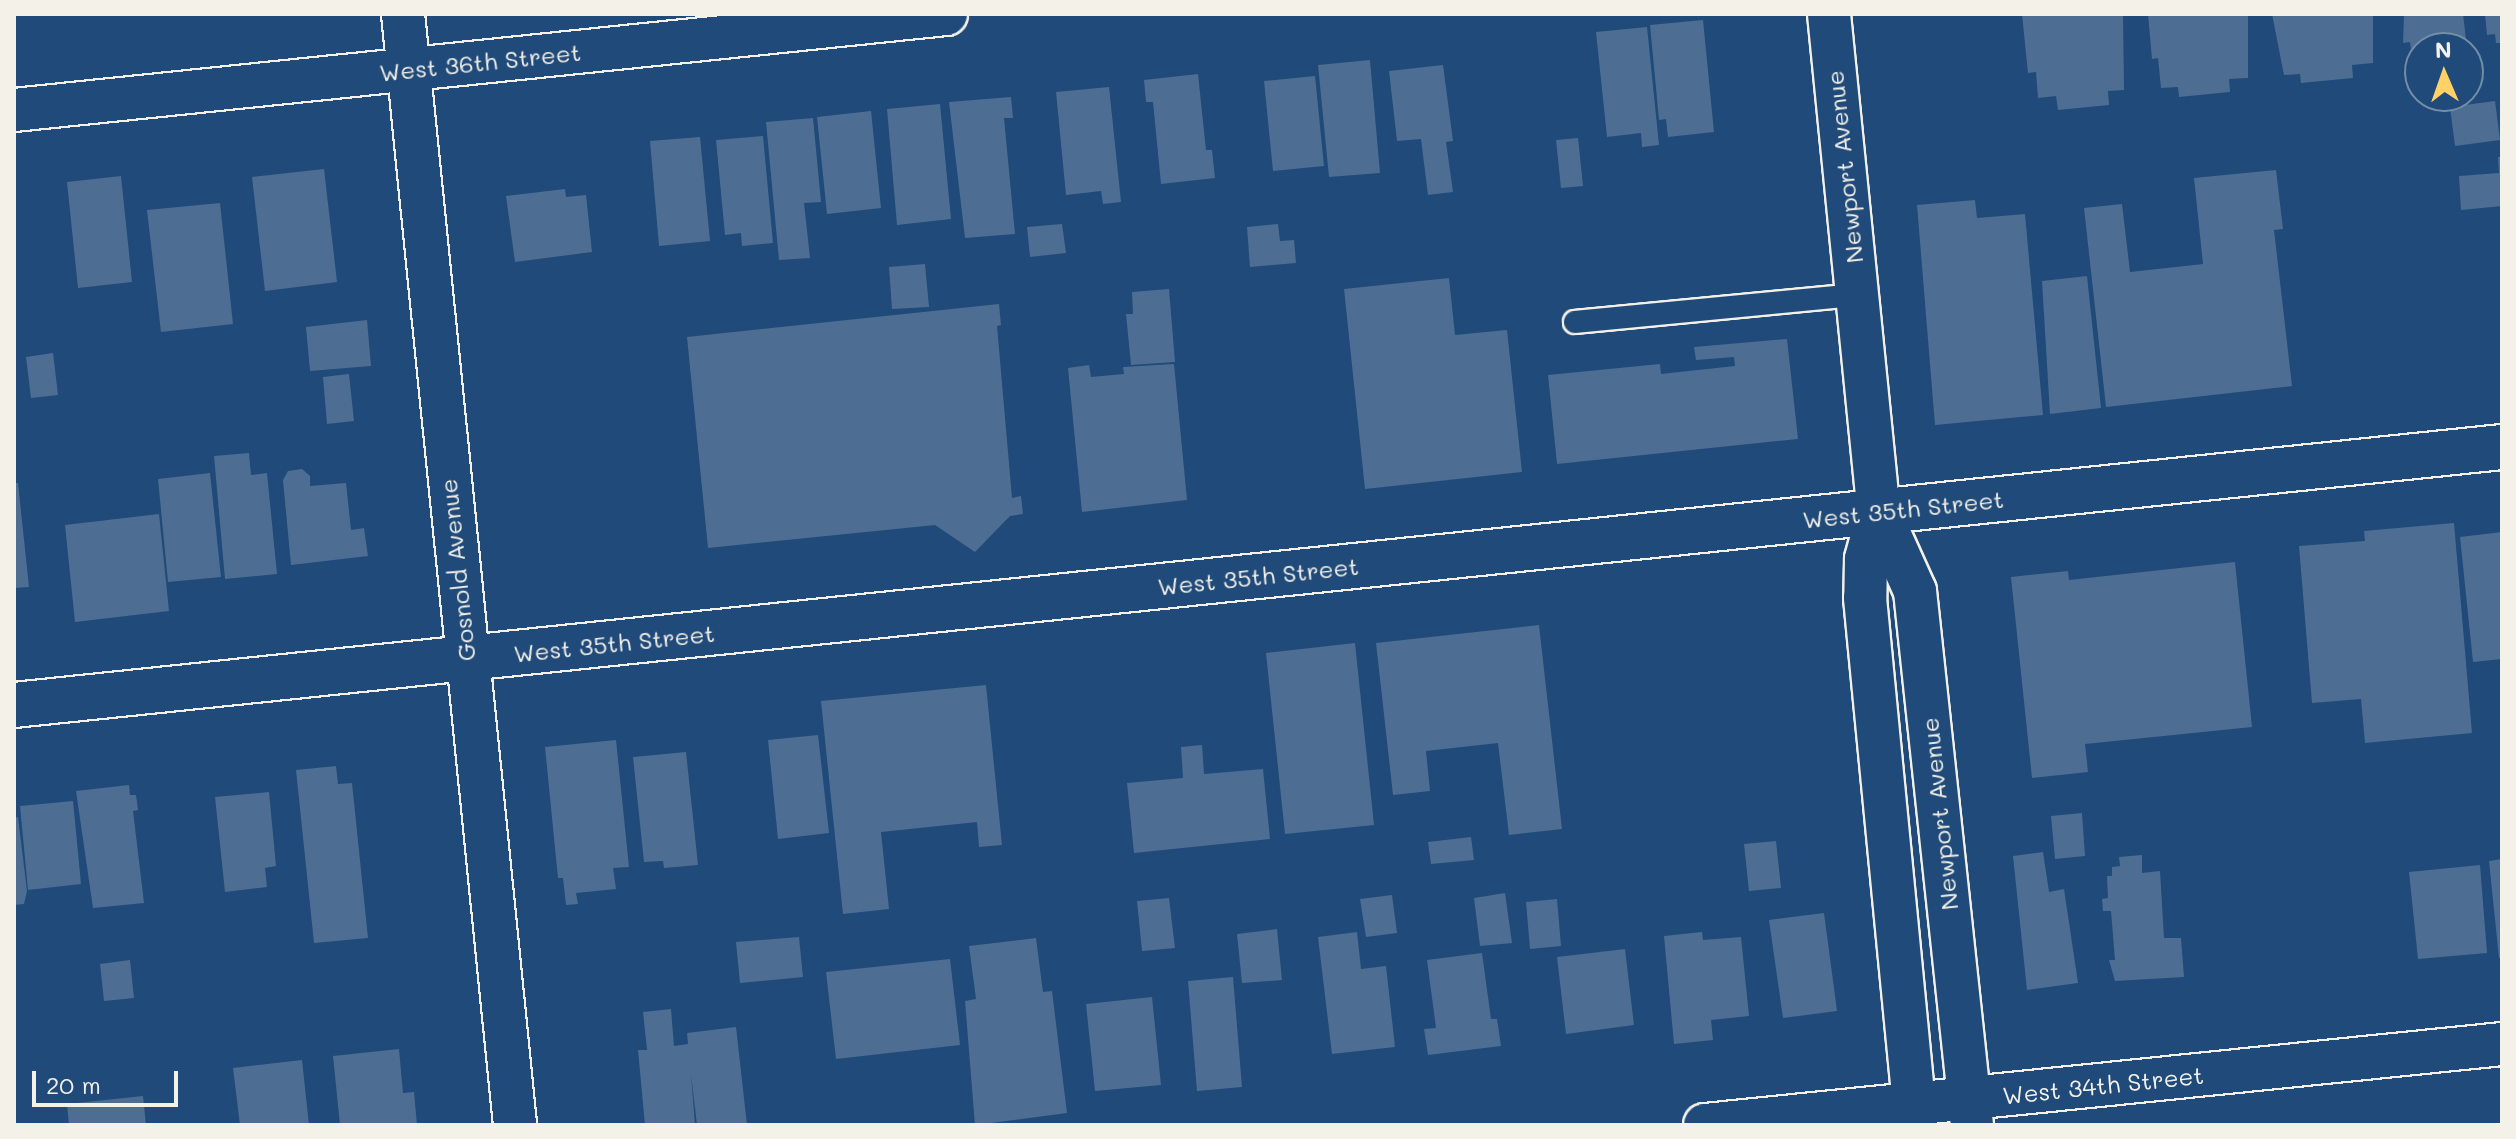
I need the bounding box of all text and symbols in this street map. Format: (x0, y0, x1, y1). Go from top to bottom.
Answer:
north arrow (2404, 32, 2484, 112)
text: N (2434, 35, 2452, 64)
street label: West 36th Street (378, 37, 582, 87)
street label: Newport Avenue (1820, 69, 1868, 265)
street label: Gosnold Avenue (433, 477, 481, 663)
street label: West 35th Street (1801, 484, 2005, 534)
street label: West 35th Street (1156, 551, 1360, 601)
street label: West 35th Street (512, 618, 716, 668)
street label: Newport Avenue (1915, 716, 1963, 912)
scale bar (36, 1055, 182, 1105)
street label: West 34th Street (2001, 1060, 2205, 1110)
text: 20 m (46, 1069, 101, 1100)

